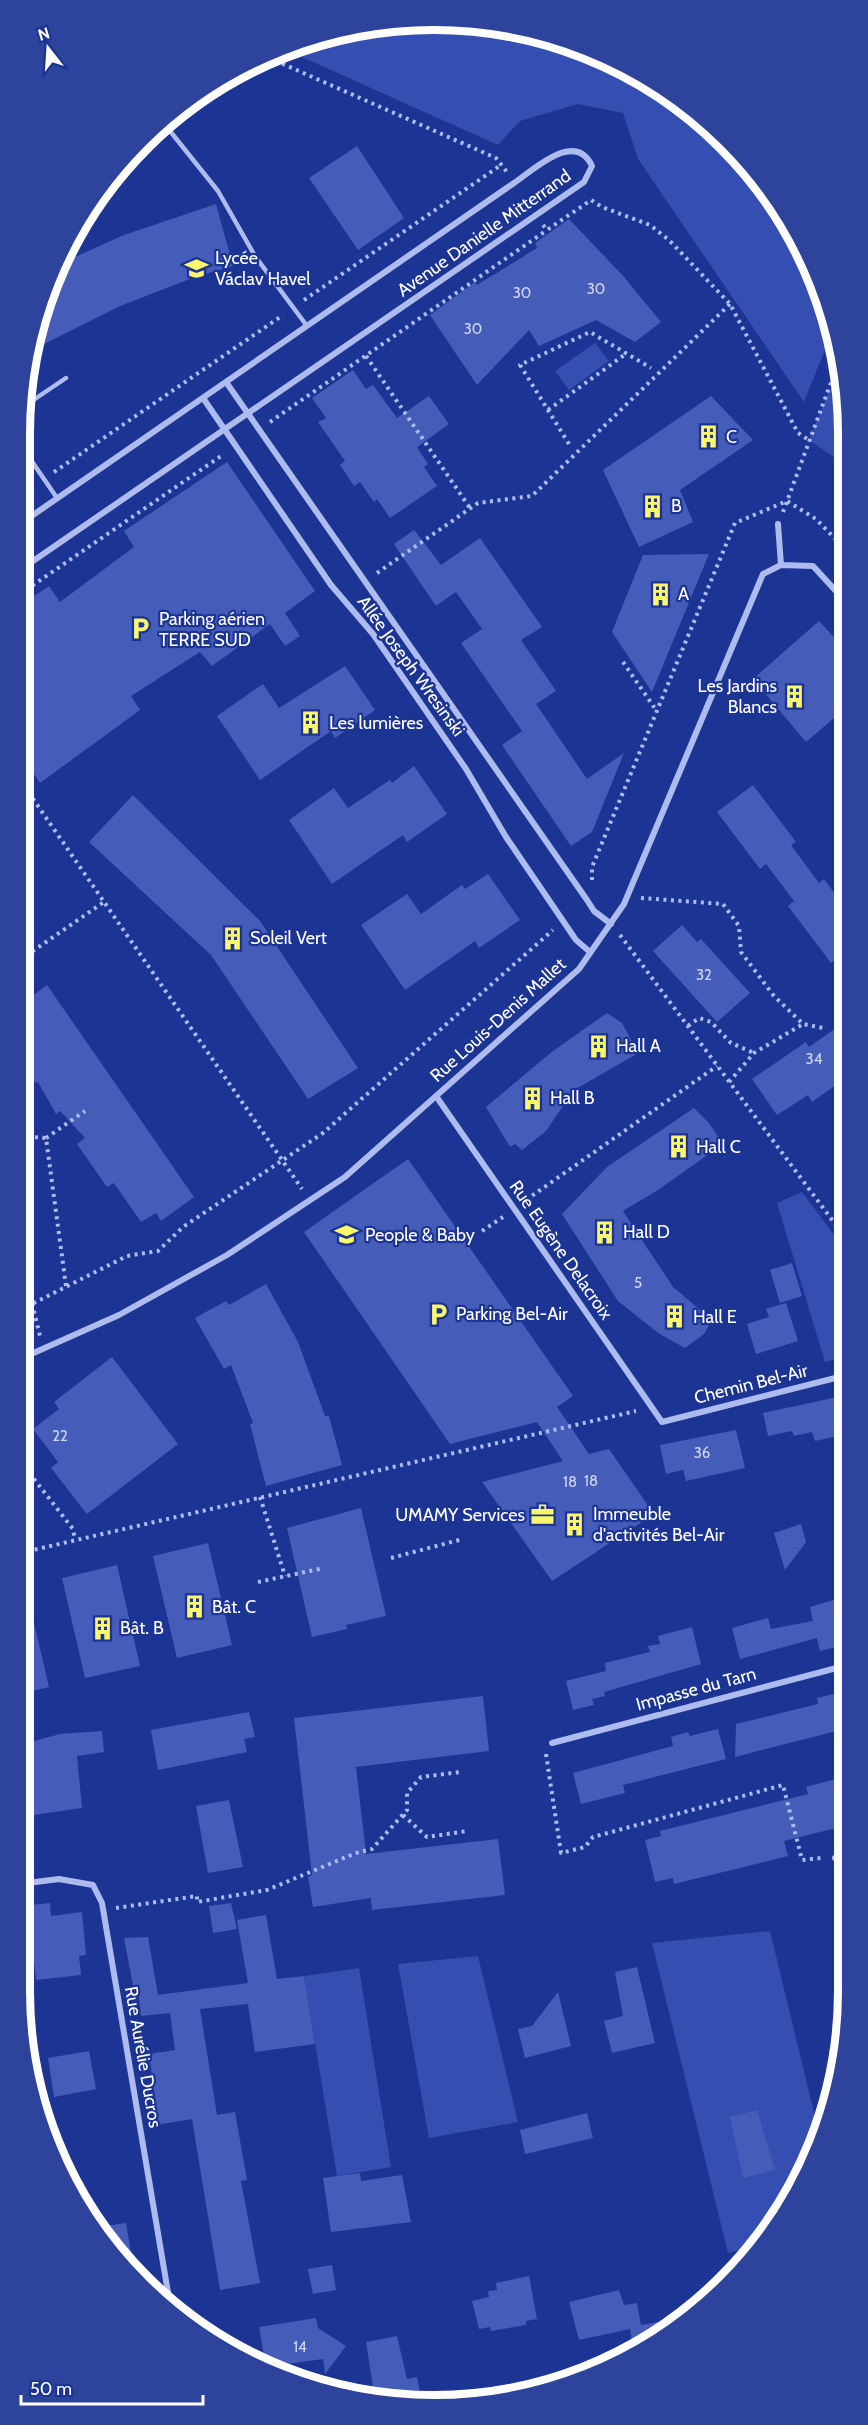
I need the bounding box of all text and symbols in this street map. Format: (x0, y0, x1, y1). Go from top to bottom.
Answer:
north arrow (18, 18, 78, 78)
text: N (36, 23, 52, 45)
street label: Avenue Danielle Mitterrand (393, 165, 575, 301)
place label: Lycée Václav Havel (215, 247, 311, 290)
school or university icon: Lycée Václav Havel (184, 255, 210, 281)
house number: 30 (587, 280, 605, 298)
house number: 30 (513, 284, 531, 302)
house number: 30 (464, 320, 482, 338)
building icon: C (695, 424, 721, 450)
place label: C (726, 426, 737, 448)
building icon: B (640, 493, 666, 519)
place label: B (671, 495, 682, 517)
building icon: A (647, 581, 673, 607)
place label: A (678, 583, 689, 605)
street label: Allée Joseph Wresinski (353, 591, 469, 741)
place label: Parking aérien TERRE SUD (159, 608, 265, 651)
parking icon: Parking aérien TERRE SUD (128, 616, 154, 642)
place label: Les Jardins Blancs (698, 675, 777, 718)
building icon: Les Jardins Blancs (782, 683, 808, 709)
building icon: Les lumières (298, 710, 324, 736)
place label: Les lumières (329, 712, 423, 734)
building icon: Soleil Vert (219, 925, 245, 951)
place label: Soleil Vert (250, 927, 327, 949)
street label: Rue Louis-Denis Mallet (426, 953, 570, 1087)
house number: 32 (696, 966, 712, 984)
building icon: Hall A (585, 1033, 611, 1059)
place label: Hall A (616, 1035, 661, 1057)
house number: 34 (806, 1050, 823, 1068)
building icon: Hall B (519, 1085, 545, 1111)
place label: Hall B (550, 1087, 595, 1109)
building icon: Hall C (665, 1134, 691, 1160)
place label: Hall C (696, 1136, 741, 1158)
street label: Rue Eugène Delacroix (505, 1176, 618, 1324)
building icon: Hall D (592, 1219, 618, 1245)
place label: Hall D (623, 1221, 670, 1243)
school or university icon: People & Baby (334, 1222, 360, 1248)
place label: People & Baby (365, 1224, 475, 1246)
house number: 5 (634, 1274, 642, 1292)
parking icon: Parking Bel-Air (425, 1301, 451, 1327)
place label: Parking Bel-Air (456, 1303, 568, 1325)
building icon: Hall E (662, 1304, 688, 1330)
place label: Hall E (693, 1306, 737, 1328)
street label: Chemin Bel-Air (692, 1359, 810, 1409)
house number: 22 (52, 1427, 68, 1445)
house number: 36 (694, 1444, 710, 1462)
house number: 18 (584, 1472, 598, 1490)
house number: 18 (563, 1473, 577, 1491)
office icon: UMAMY Services (530, 1502, 556, 1528)
place label: Immeuble d'activités Bel-Air (593, 1503, 725, 1546)
place label: UMAMY Services (395, 1504, 525, 1526)
building icon: Immeuble d'activités Bel-Air (562, 1511, 588, 1537)
building icon: Bât. C (181, 1594, 207, 1620)
place label: Bât. C (212, 1596, 256, 1618)
building icon: Bât. B (89, 1615, 115, 1641)
place label: Bât. B (120, 1617, 164, 1639)
street label: Impasse du Tarn (634, 1662, 758, 1716)
street label: Rue Aurélie Ducros (120, 1985, 166, 2129)
house number: 14 (293, 2338, 307, 2356)
scale bar (21, 2368, 202, 2406)
text: 50 m (30, 2378, 72, 2400)

